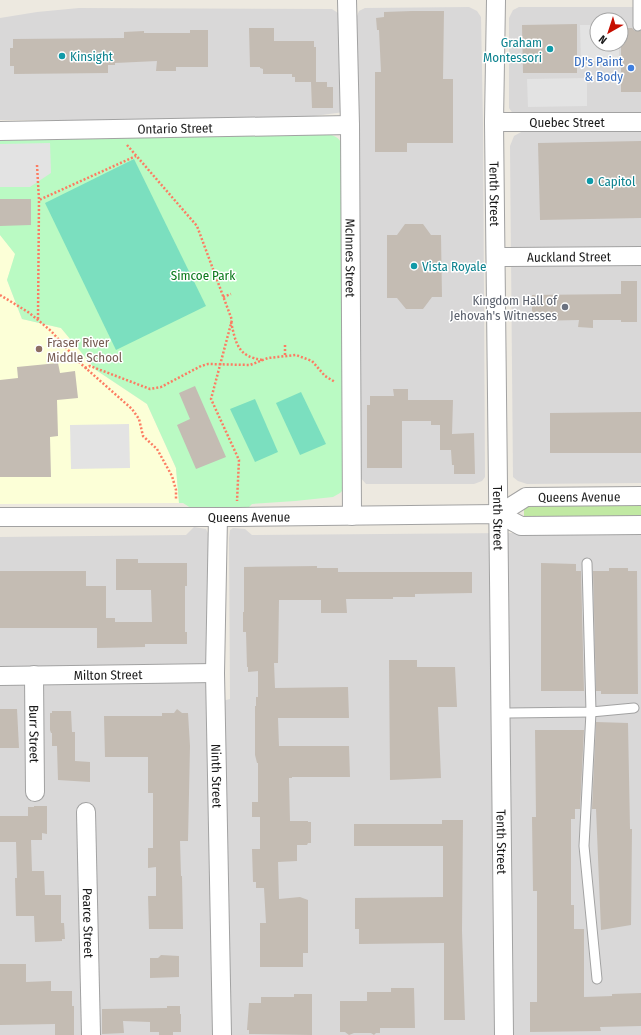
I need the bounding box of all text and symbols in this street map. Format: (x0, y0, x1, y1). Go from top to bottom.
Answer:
north arrow (589, 12, 629, 52)
text: N (596, 32, 610, 47)
place label: Graham Montessori (483, 35, 542, 65)
marker: Graham Montessori (545, 44, 555, 54)
place label: Kinsight (70, 49, 114, 64)
marker: Kinsight (57, 51, 67, 61)
place label: DJ's Paint & Body (574, 54, 624, 84)
marker: DJ's Paint & Body (626, 63, 636, 73)
street label: Quebec Street (529, 115, 605, 130)
street label: Ontario Street (137, 120, 214, 136)
street label: Tenth Street (487, 161, 503, 227)
place label: Capitol (598, 174, 636, 189)
marker: Capitol (585, 176, 595, 186)
street label: McInnes Street (343, 218, 358, 298)
street label: Auckland Street (527, 249, 612, 264)
place label: Vista Royale (422, 259, 486, 274)
marker: Vista Royale (409, 261, 419, 271)
park label: Simcoe Park (171, 268, 236, 283)
place label: Kingdom Hall of Jehovah's Witnesses (450, 293, 558, 323)
marker: Kingdom Hall of Jehovah's Witnesses (560, 302, 570, 312)
place label: Fraser River Middle School (47, 335, 123, 365)
marker: Fraser River Middle School (34, 344, 44, 354)
street label: Tenth Street (490, 485, 506, 551)
street label: Queens Avenue (538, 489, 620, 504)
street label: Queens Avenue (208, 509, 290, 525)
street label: Milton Street (73, 667, 143, 682)
street label: Burr Street (27, 705, 42, 764)
street label: Ninth Street (209, 744, 225, 809)
street label: Tenth Street (494, 809, 510, 875)
street label: Pearce Street (80, 888, 97, 959)

